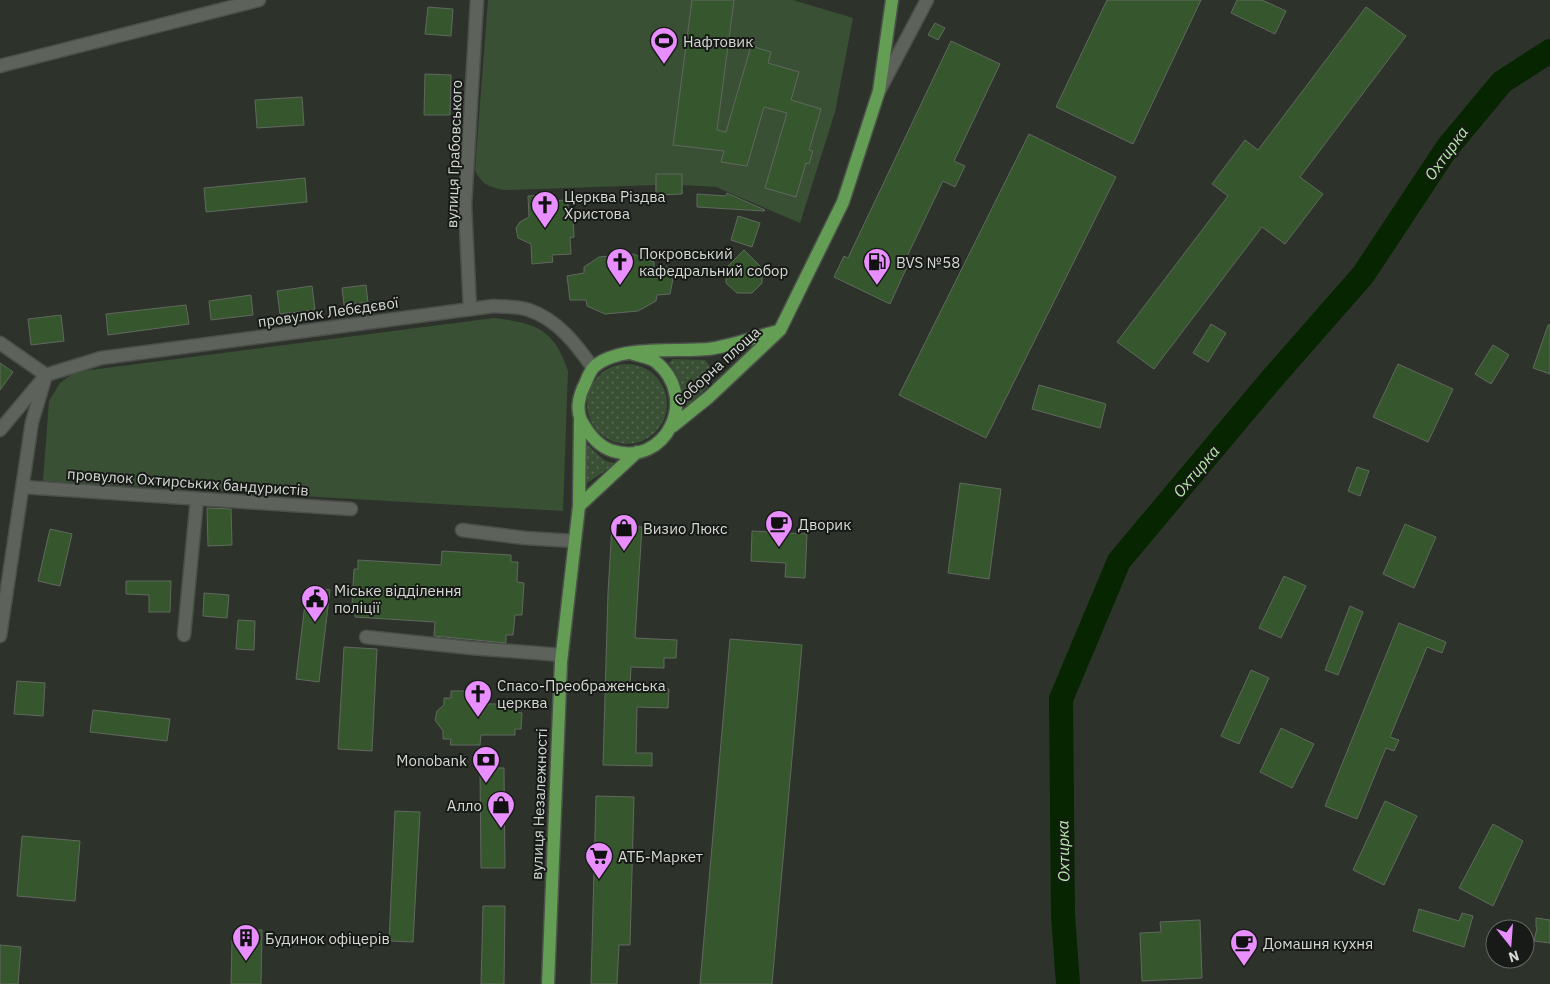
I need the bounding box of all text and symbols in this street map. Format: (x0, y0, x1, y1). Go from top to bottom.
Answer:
sports icon: Нафтовик (649, 26, 679, 65)
place label: Нафтовик (683, 32, 753, 51)
street label: вулиця Грабовського (442, 80, 466, 228)
water label: Охтирка (1420, 122, 1472, 184)
place label: Церква Різдва Христова (564, 187, 666, 223)
church icon: Церква Різдва Христова (530, 190, 560, 229)
place label: Покровський кафедральний собор (639, 244, 788, 280)
church icon: Покровський кафедральний собор (605, 247, 635, 286)
fuel station icon: BVS №58 (862, 247, 892, 286)
place label: BVS №58 (896, 253, 960, 272)
street label: провулок Лебєдєвої (257, 293, 400, 331)
street label: Соборна площа (670, 322, 764, 410)
water label: Охтирка (1169, 441, 1223, 501)
street label: провулок Охтирських бандуристів (67, 464, 309, 500)
cafe icon: Дворик (764, 509, 794, 548)
shop icon: Визио Люкс (609, 513, 639, 552)
place label: Дворик (798, 515, 851, 534)
place label: Визио Люкс (643, 519, 728, 538)
place label: Міське відділення поліції (334, 581, 462, 617)
public building icon: Міське відділення поліції (300, 584, 330, 623)
place label: Спасо-Преображенська церква (497, 676, 666, 712)
church icon: Спасо-Преображенська церква (463, 679, 493, 718)
street label: вулиця Незалежності (527, 728, 551, 880)
bank icon: Monobank (471, 745, 501, 784)
place label: Monobank (396, 751, 467, 770)
shop icon: Алло (486, 790, 516, 829)
place label: Алло (447, 796, 482, 815)
water label: Охтирка (1052, 820, 1074, 882)
supermarket icon: АТБ-Маркет (584, 841, 614, 880)
place label: АТБ-Маркет (618, 847, 703, 866)
north arrow (1485, 919, 1535, 969)
building icon: Будинок офіцерів (231, 923, 261, 962)
cafe icon: Домашня кухня (1229, 928, 1259, 967)
place label: Будинок офіцерів (265, 929, 390, 948)
place label: Домашня кухня (1263, 934, 1373, 953)
text: N (1506, 946, 1521, 967)

